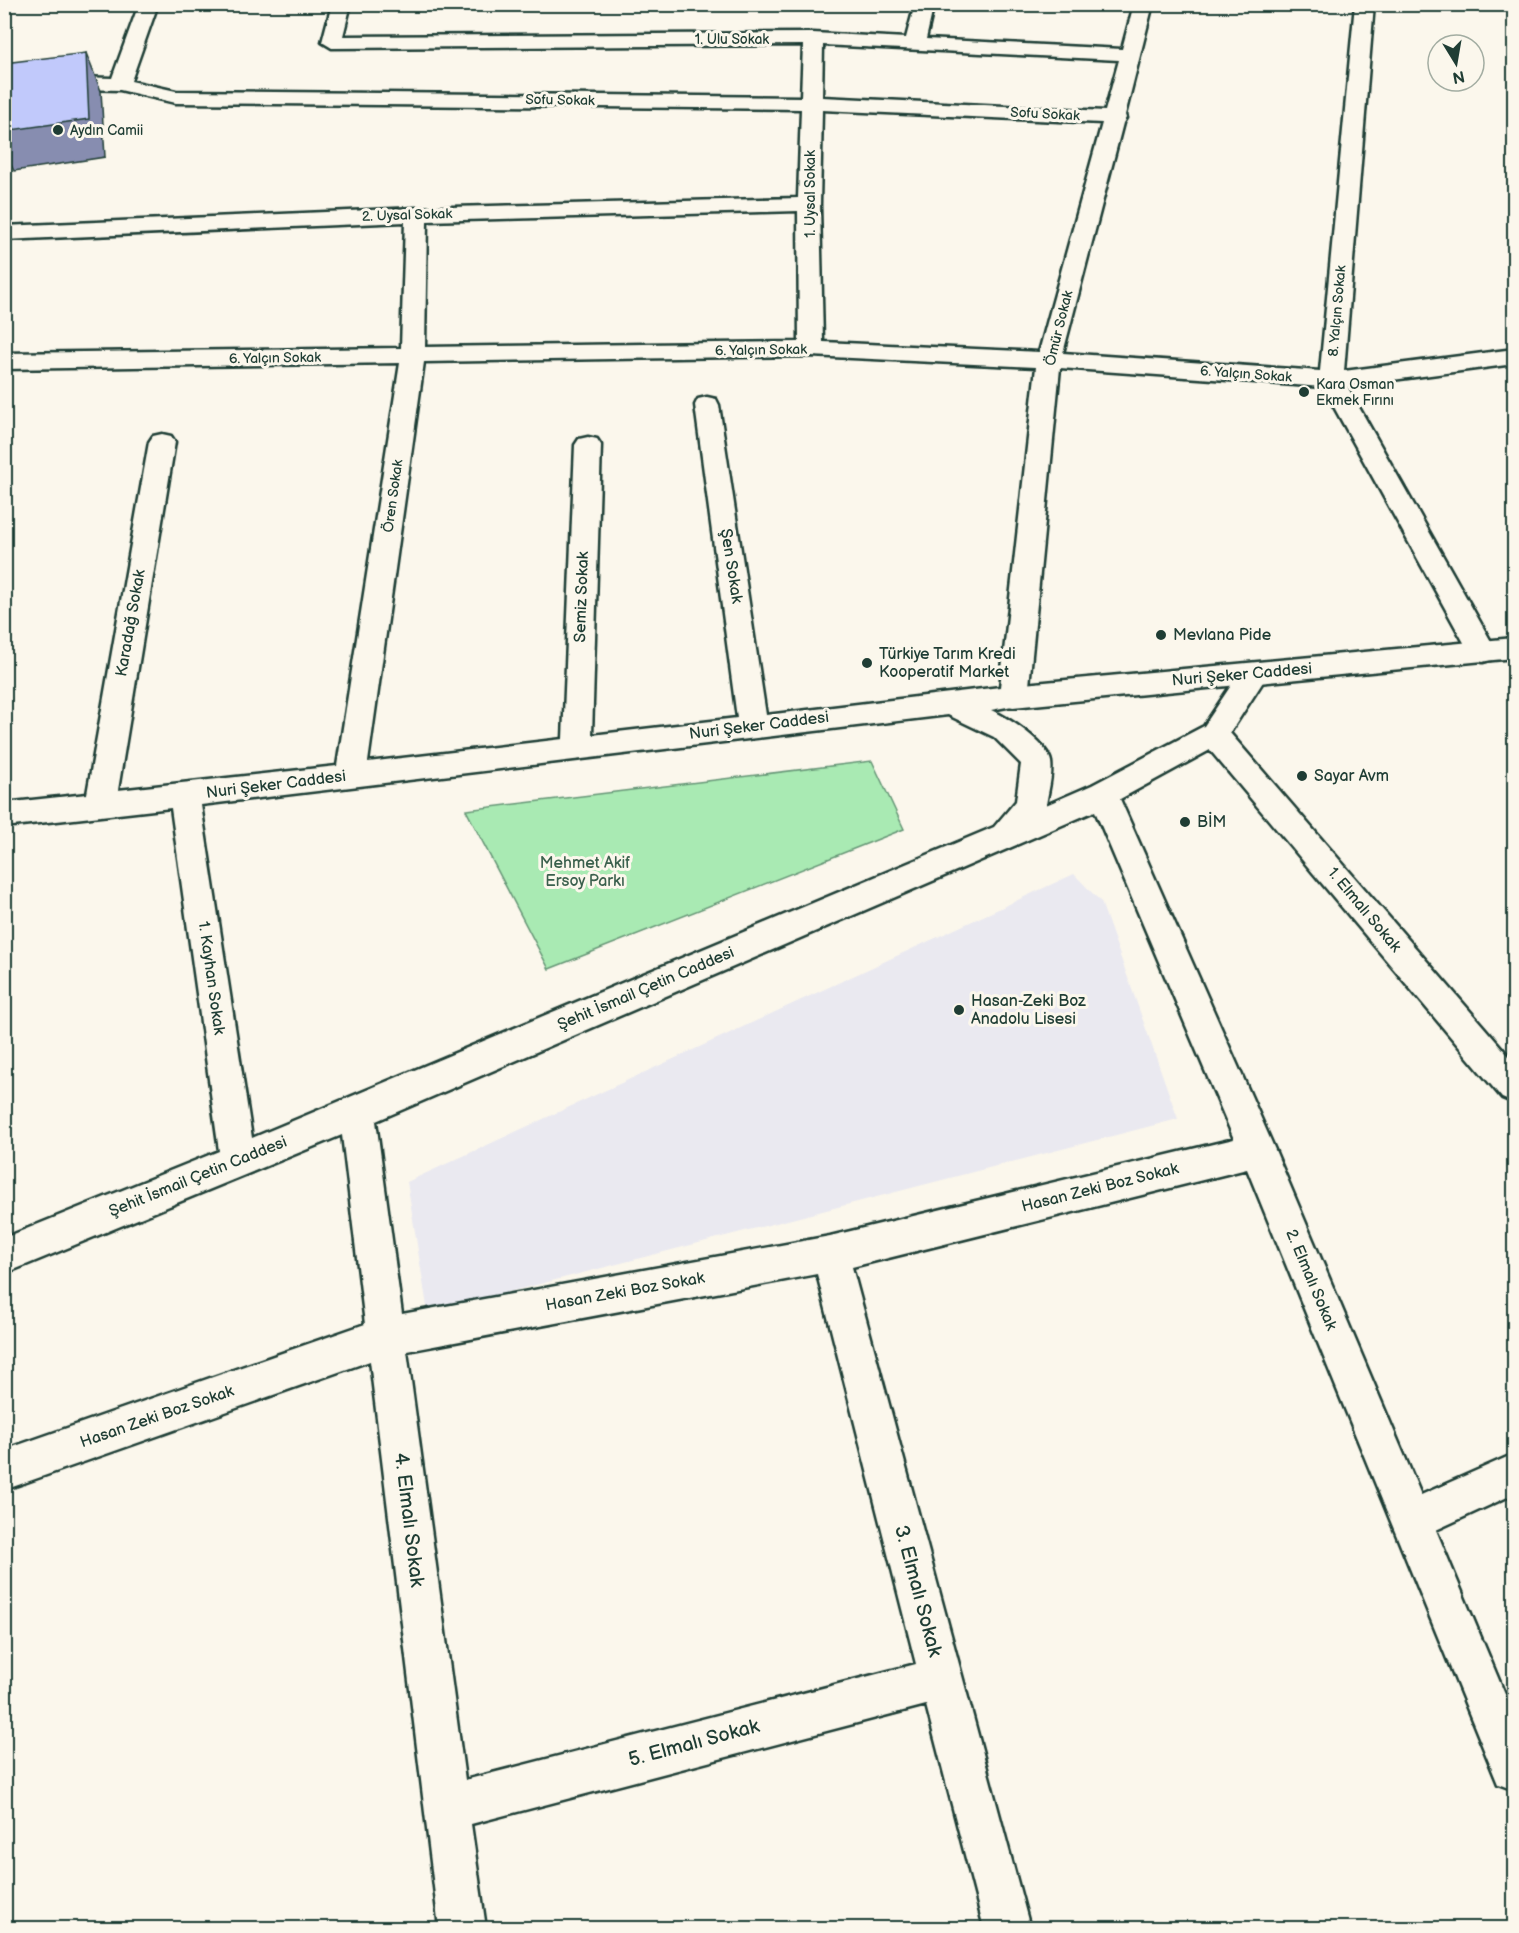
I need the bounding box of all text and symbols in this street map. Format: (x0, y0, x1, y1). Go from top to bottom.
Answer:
street label: 1. Ulu Sokak (695, 31, 769, 48)
north arrow (1426, 33, 1486, 93)
text: N (1451, 66, 1466, 87)
street label: Sofu Sokak (525, 91, 595, 109)
street label: Sofu Sokak (1010, 104, 1080, 124)
place label: Aydın Camii (70, 122, 143, 139)
marker: Aydın Camii (51, 123, 65, 137)
street label: 1. Uysal Sokak (802, 150, 819, 238)
street label: 2. Uysal Sokak (361, 205, 453, 225)
street label: 8. Yalçın Sokak (1325, 264, 1349, 357)
street label: Ömür Sokak (1040, 288, 1077, 367)
street label: 6. Yalçın Sokak (715, 341, 807, 359)
street label: 6. Yalçın Sokak (229, 349, 321, 367)
street label: 6. Yalçın Sokak (1199, 362, 1293, 386)
place label: Kara Osman Ekmek Fırını (1316, 376, 1394, 409)
marker: Kara Osman Ekmek Fırını (1297, 385, 1311, 399)
street label: Ören Sokak (378, 458, 407, 534)
street label: Şen Sokak (716, 527, 746, 605)
street label: Semiz Sokak (571, 551, 593, 643)
street label: Karadağ Sokak (112, 568, 150, 678)
place label: Mevlana Pide (1173, 626, 1272, 645)
marker: Mevlana Pide (1154, 628, 1168, 642)
place label: Türkiye Tarım Kredi Kooperatif Market (879, 645, 1016, 682)
marker: Türkiye Tarım Kredi Kooperatif Market (860, 656, 874, 670)
street label: Nuri Şeker Caddesi (1171, 659, 1313, 691)
street label: Nuri Şeker Caddesi (688, 708, 830, 744)
street label: Nuri Şeker Caddesi (205, 767, 347, 803)
place label: Sayar Avm (1314, 767, 1389, 786)
marker: Sayar Avm (1295, 769, 1309, 783)
place label: BİM (1197, 811, 1226, 832)
marker: BİM (1178, 815, 1192, 829)
park label: Mehmet Akif Ersoy Parkı (540, 854, 630, 891)
street label: 1. Elmalı Sokak (1323, 864, 1405, 956)
street label: 1. Kayhan Sokak (194, 920, 228, 1036)
street label: Şehit İsmail Çetin Caddesi (554, 941, 737, 1035)
place label: Hasan-Zeki Boz Anadolu Lisesi (971, 992, 1086, 1029)
marker: Hasan-Zeki Boz Anadolu Lisesi (952, 1003, 966, 1017)
street label: Şehit İsmail Çetin Caddesi (106, 1131, 290, 1221)
street label: Hasan Zeki Boz Sokak (1020, 1159, 1181, 1217)
street label: 2. Elmalı Sokak (1281, 1227, 1341, 1334)
street label: Hasan Zeki Boz Sokak (544, 1269, 706, 1315)
street label: Hasan Zeki Boz Sokak (78, 1382, 236, 1452)
street label: 4. Elmalı Sokak (389, 1451, 429, 1589)
street label: 3. Elmalı Sokak (889, 1523, 947, 1660)
street label: 5. Elmalı Sokak (626, 1714, 762, 1772)

